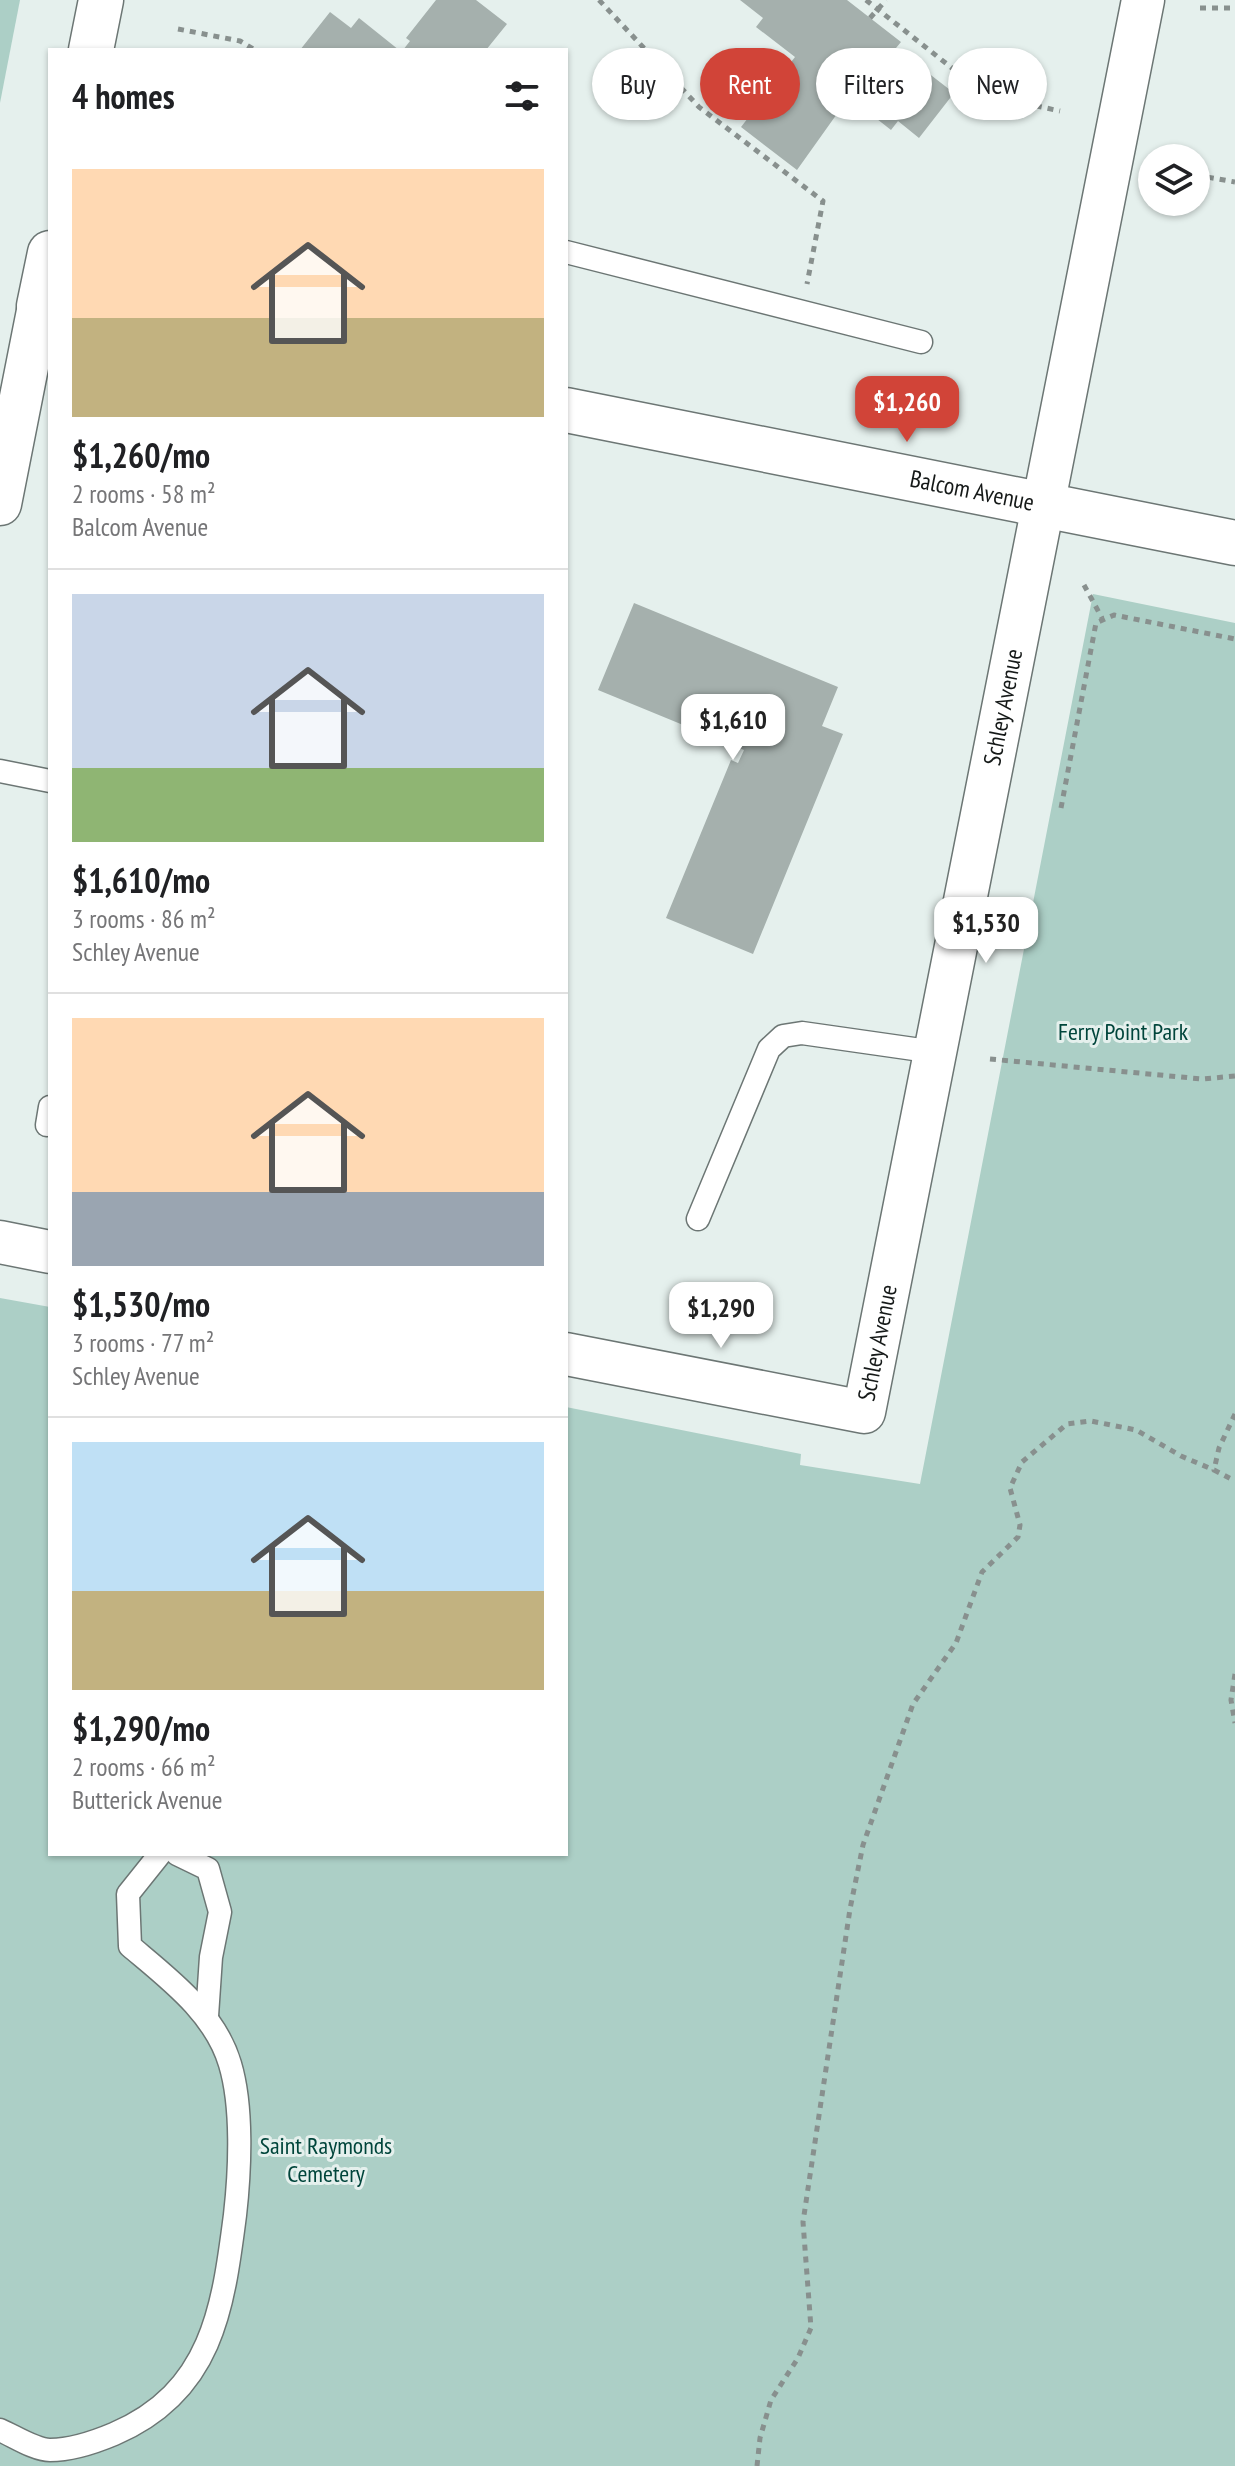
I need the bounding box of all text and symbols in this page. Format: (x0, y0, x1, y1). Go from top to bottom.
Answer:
chip: Buy (592, 48, 684, 120)
chip: Rent (700, 48, 800, 120)
chip: Filters (816, 48, 932, 120)
chip: New (948, 48, 1047, 120)
text: 4 homes (72, 74, 175, 118)
icon: filters (500, 74, 544, 118)
map controls (1138, 144, 1210, 216)
button: layers (1138, 144, 1210, 216)
icon: home (236, 221, 380, 365)
pin: $1,260 (842, 376, 972, 444)
text: $1,260 (873, 385, 941, 418)
text: $1,260/mo (72, 433, 210, 477)
street label: Balcom Avenue (907, 463, 1037, 518)
text: 2 rooms · 58 m² (72, 477, 216, 510)
text: Balcom Avenue (72, 510, 208, 543)
icon: home (236, 646, 380, 790)
street label: Schley Avenue (976, 646, 1029, 768)
pin: $1,610 (668, 694, 798, 762)
text: $1,610 (699, 703, 767, 736)
text: $1,610/mo (72, 858, 210, 902)
pin: $1,530 (921, 897, 1051, 965)
text: 3 rooms · 86 m² (72, 902, 216, 935)
text: $1,530 (952, 906, 1020, 939)
text: Schley Avenue (72, 935, 200, 968)
park label: Ferry Point Park (1058, 1016, 1189, 1047)
icon: home (236, 1070, 380, 1214)
text: $1,530/mo (72, 1282, 210, 1326)
pin: $1,290 (656, 1282, 786, 1350)
street label: Schley Avenue (851, 1282, 904, 1404)
text: $1,290 (687, 1291, 755, 1324)
text: 3 rooms · 77 m² (72, 1326, 214, 1359)
text: Schley Avenue (72, 1359, 200, 1392)
icon: home (236, 1494, 380, 1638)
text: $1,290/mo (72, 1706, 210, 1750)
text: 2 rooms · 66 m² (72, 1750, 216, 1783)
text: Butterick Avenue (72, 1783, 222, 1816)
park label: Saint Raymonds Cemetery (260, 2130, 392, 2189)

